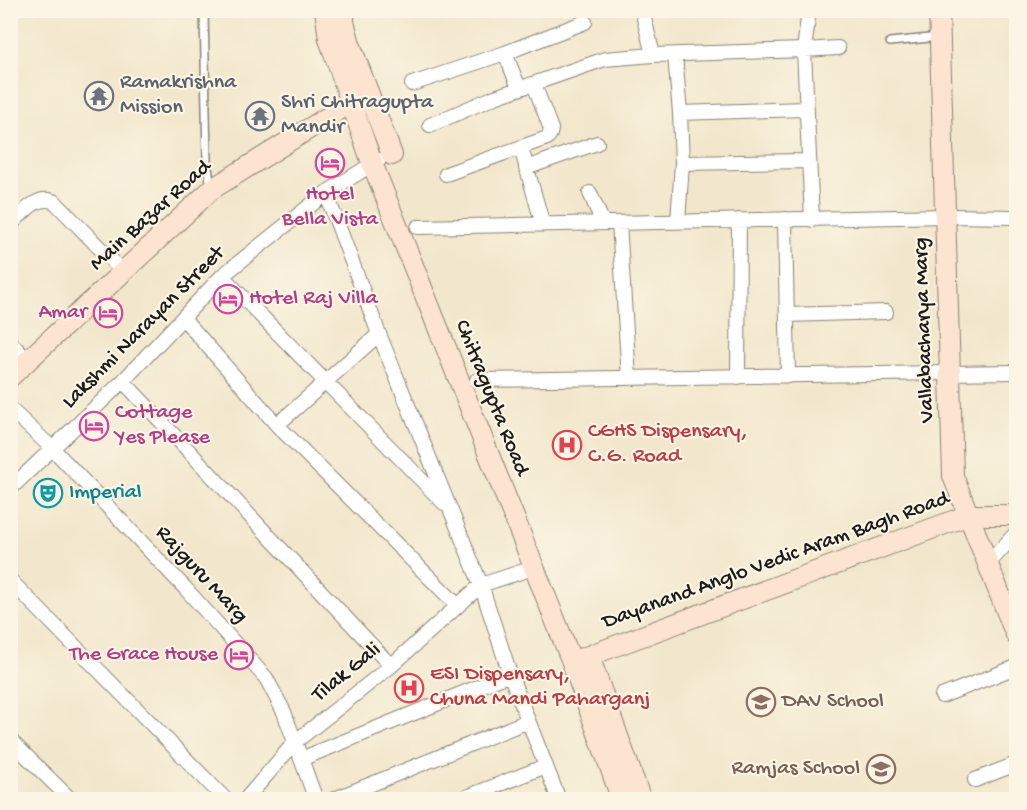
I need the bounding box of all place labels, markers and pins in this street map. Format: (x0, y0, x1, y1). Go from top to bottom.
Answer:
place label: Ramakrishna Mission (120, 70, 237, 121)
temple icon: Ramakrishna Mission (83, 80, 115, 112)
place label: Shri Chitragupta Mandir (281, 90, 434, 141)
temple icon: Shri Chitragupta Mandir (244, 100, 276, 132)
hotel icon: Hotel Bella Vista (314, 147, 346, 179)
place label: Hotel Bella Vista (281, 182, 379, 233)
hotel icon: Hotel Raj Villa (212, 283, 244, 315)
place label: Hotel Raj Villa (249, 286, 378, 312)
hotel icon: Amar (92, 297, 124, 329)
place label: Amar (38, 300, 89, 326)
place label: Cottage Yes Please (113, 400, 211, 451)
hotel icon: Cottage Yes Please (78, 410, 110, 442)
place label: CGHS Dispensary, C.G. Road (588, 419, 747, 470)
hospital icon: CGHS Dispensary, C.G. Road (551, 429, 583, 461)
theatre icon: Imperial (32, 477, 64, 509)
place label: Imperial (69, 480, 142, 506)
hotel icon: The Grace House (223, 639, 255, 671)
place label: The Grace House (67, 642, 219, 668)
place label: ESI Dispensary, Chuna Mandi Paharganj (430, 662, 651, 713)
hospital icon: ESI Dispensary, Chuna Mandi Paharganj (393, 672, 425, 704)
school or university icon: DAV School (745, 686, 777, 718)
place label: DAV School (780, 689, 884, 715)
school or university icon: Ramjas School (865, 753, 897, 785)
place label: Ramjas School (732, 756, 860, 782)

